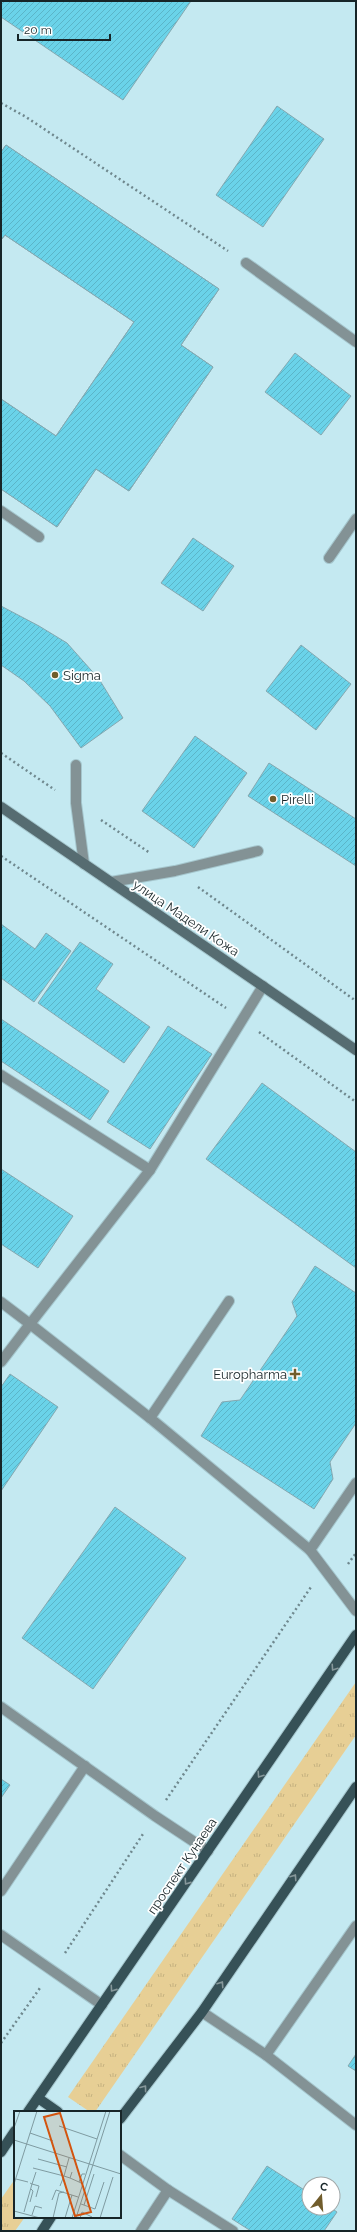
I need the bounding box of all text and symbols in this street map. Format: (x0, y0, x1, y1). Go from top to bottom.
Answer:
scale bar (18, 16, 110, 42)
text: 20 m (24, 23, 52, 37)
place label: Sigma (63, 668, 101, 683)
marker: Sigma (50, 670, 60, 680)
place label: Pirelli (281, 792, 314, 807)
marker: Pirelli (268, 794, 278, 804)
street label: улица Мадели Кожа (130, 877, 242, 959)
place label: Europharma (213, 1367, 287, 1382)
marker: Europharma (290, 1369, 300, 1379)
one-way arrow (332, 1663, 339, 1670)
one-way arrow (257, 1771, 265, 1778)
street label: проспект Кунаева (144, 1815, 220, 1917)
one-way arrow (289, 1874, 296, 1881)
one-way arrow (184, 1878, 192, 1885)
one-way arrow (216, 1981, 224, 1988)
one-way arrow (110, 1985, 118, 1992)
one-way arrow (139, 2086, 146, 2093)
inset map (14, 2111, 121, 2218)
north arrow (301, 2176, 341, 2216)
text: С (318, 2180, 330, 2194)

